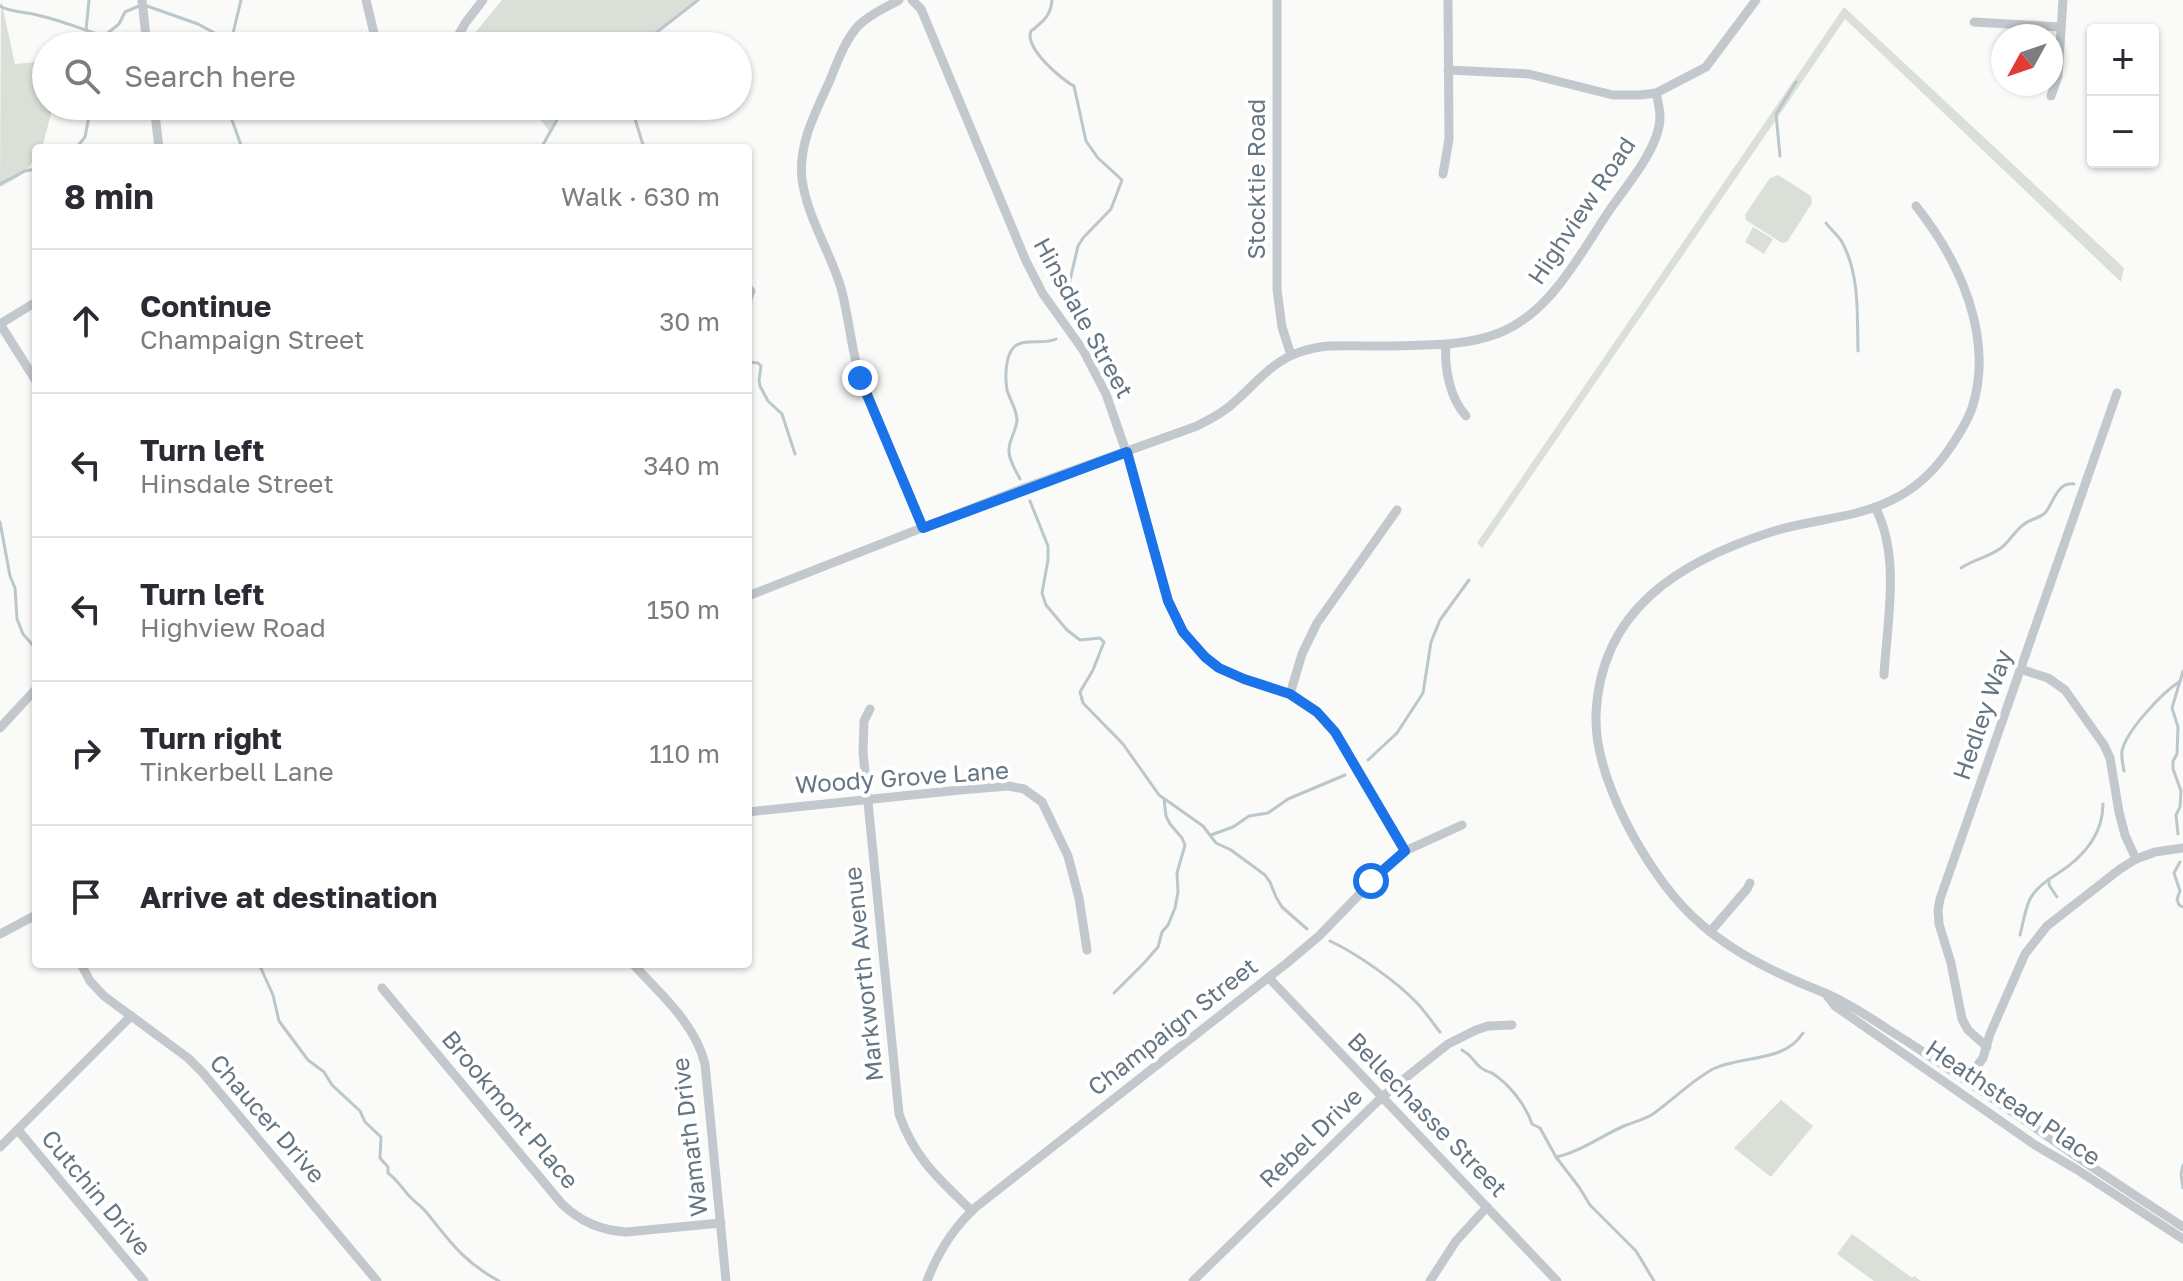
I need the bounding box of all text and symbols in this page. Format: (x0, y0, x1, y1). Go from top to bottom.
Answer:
north arrow (1991, 24, 2063, 96)
map controls (2087, 24, 2159, 168)
button: + (2087, 24, 2159, 96)
search box (32, 32, 752, 120)
icon: search (60, 54, 104, 98)
text: Search here (124, 58, 296, 94)
button: − (2087, 96, 2159, 168)
street label: Stocktie Road (1241, 99, 1270, 259)
street label: Highview Road (1521, 131, 1641, 289)
text: 8 min (64, 176, 154, 216)
text: Walk · 630 m (561, 181, 720, 212)
street label: Hinsdale Street (1028, 232, 1140, 403)
text: Continue (140, 288, 271, 324)
icon: ahead (64, 299, 108, 343)
text: 30 m (659, 306, 720, 337)
text: Champaign Street (140, 324, 364, 355)
route end (842, 360, 878, 396)
text: Turn left (140, 432, 265, 468)
icon: left (64, 443, 108, 487)
text: 340 m (643, 450, 720, 481)
text: Hinsdale Street (140, 468, 334, 499)
text: Turn left (140, 576, 265, 612)
icon: left (64, 587, 108, 631)
text: 150 m (647, 594, 720, 625)
text: Highview Road (140, 612, 326, 643)
street label: Hedley Way (1946, 646, 2017, 783)
text: Turn right (140, 720, 282, 756)
icon: right (64, 731, 108, 775)
text: 110 m (649, 738, 720, 769)
street label: Woody Grove Lane (794, 755, 1010, 798)
text: Tinkerbell Lane (140, 756, 334, 787)
route start (1353, 863, 1389, 899)
street label: Markworth Avenue (837, 865, 888, 1083)
icon: arrive (64, 875, 108, 919)
text: Arrive at destination (140, 879, 437, 915)
street label: Champaign Street (1082, 951, 1263, 1101)
street label: Brookmont Place (437, 1024, 586, 1194)
street label: Bellechasse Street (1342, 1026, 1514, 1202)
street label: Heathstead Place (1921, 1033, 2107, 1171)
street label: Chaucer Drive (204, 1048, 332, 1188)
street label: Wamath Drive (664, 1056, 713, 1218)
street label: Rebel Drive (1252, 1081, 1367, 1193)
street label: Cutchin Drive (36, 1123, 158, 1261)

